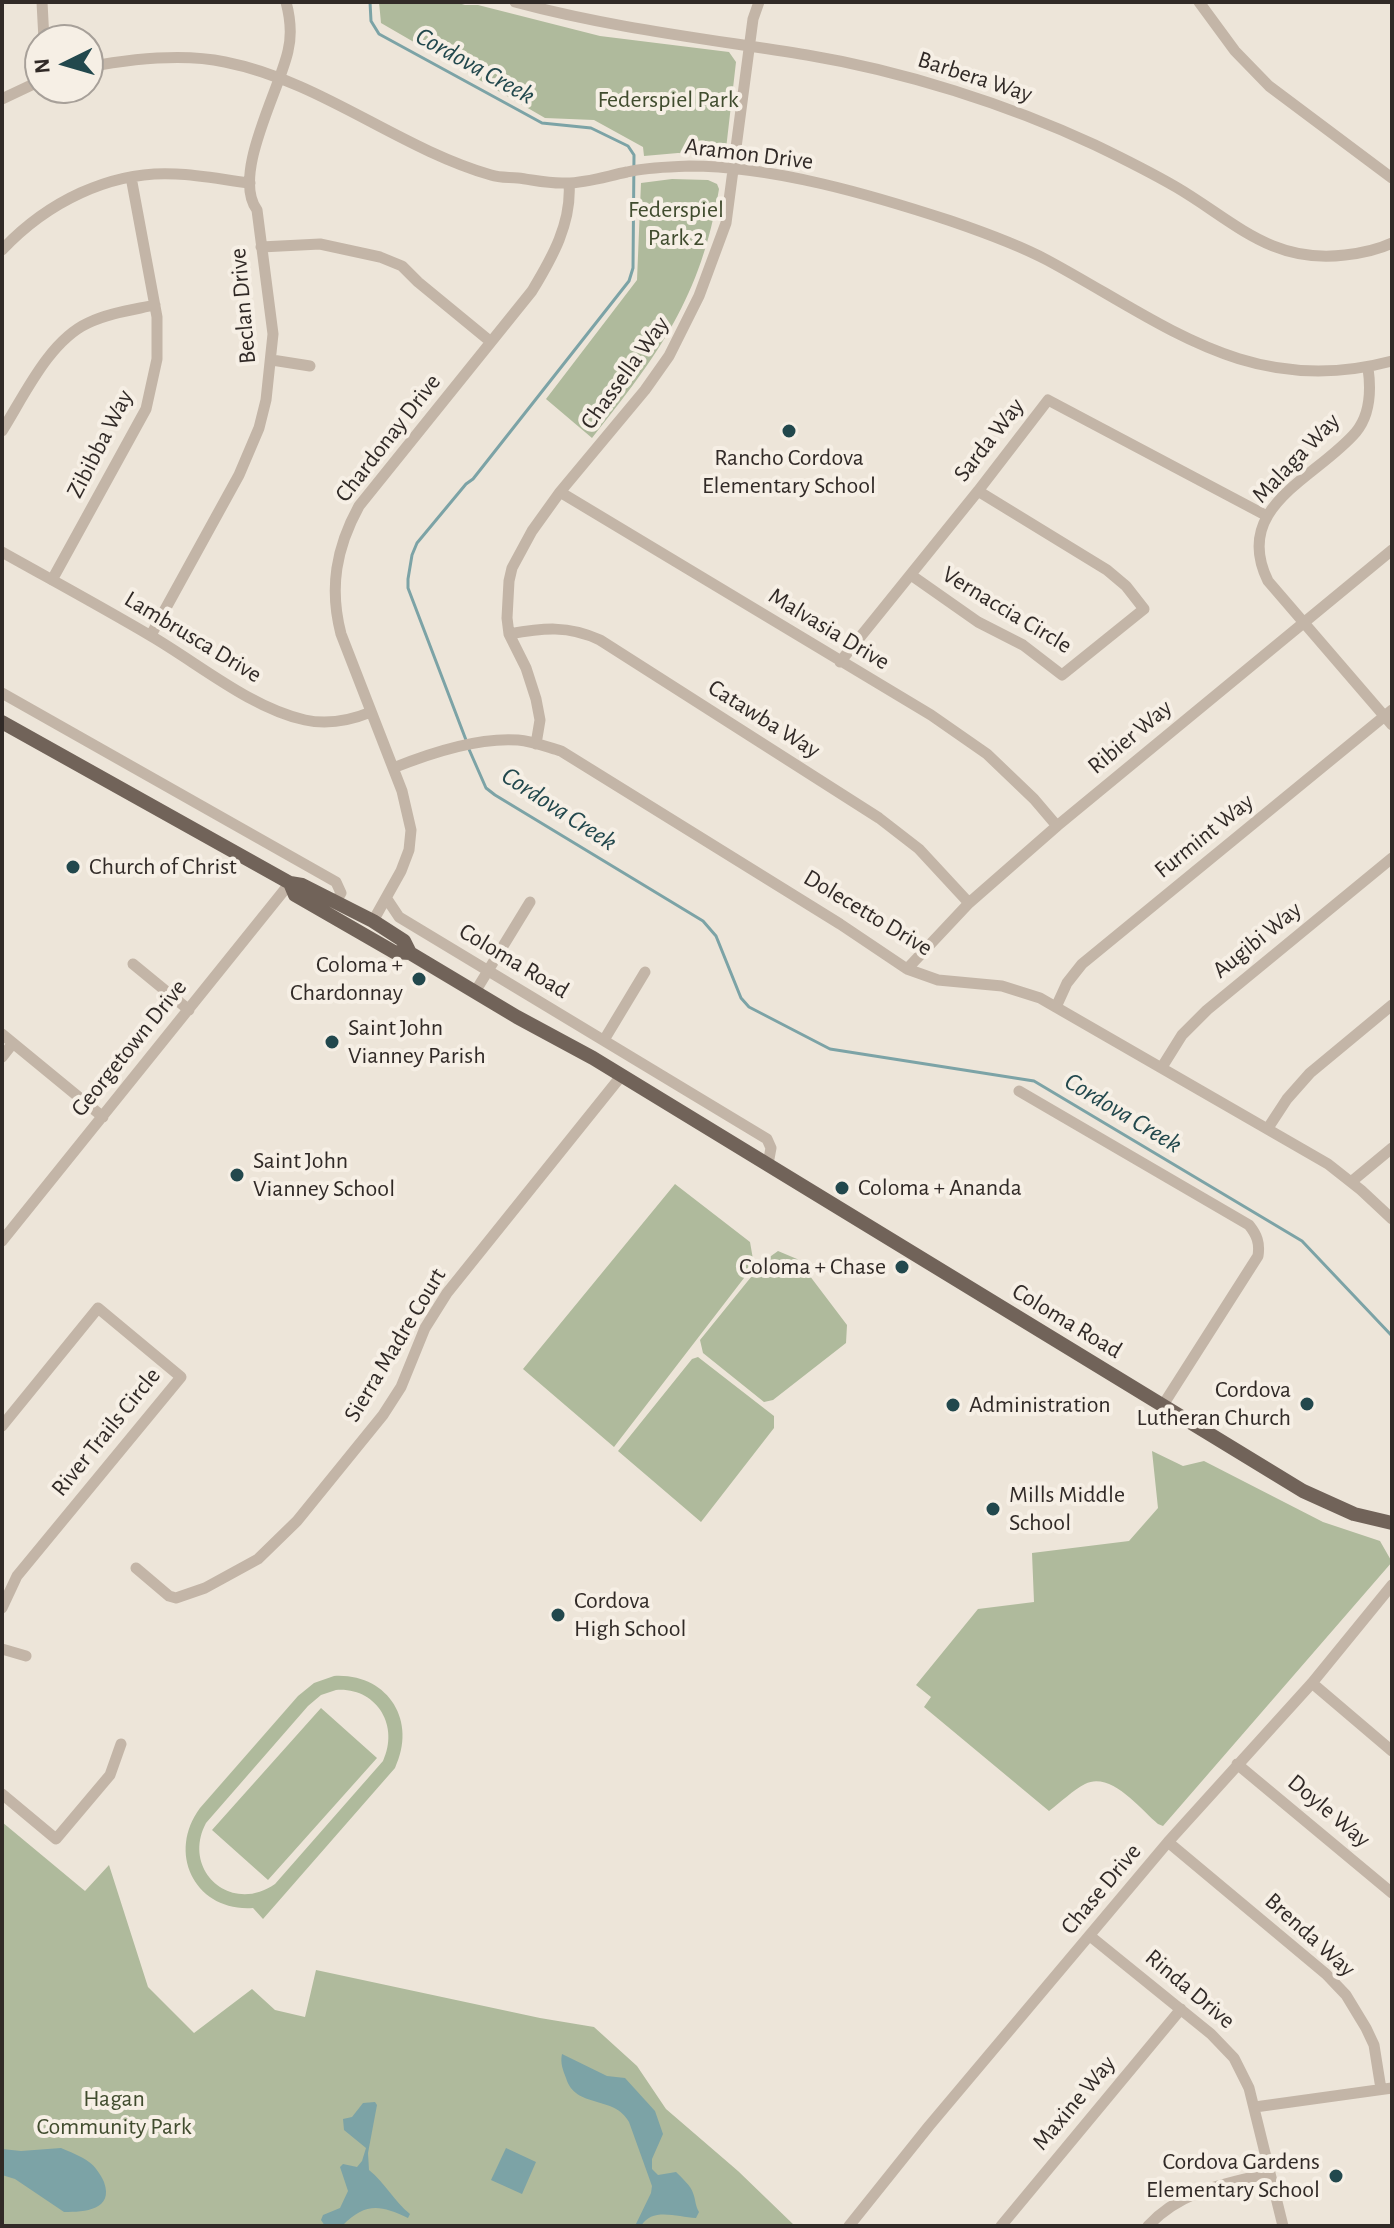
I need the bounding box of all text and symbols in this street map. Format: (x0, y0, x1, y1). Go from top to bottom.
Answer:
water label: Cordova Creek (410, 21, 540, 111)
north arrow (24, 24, 104, 104)
street label: Barbera Way (914, 45, 1036, 109)
text: N (30, 57, 54, 75)
park label: Federspiel Park (597, 86, 739, 114)
street label: Aramon Drive (683, 132, 815, 176)
park label: Federspiel Park 2 (628, 196, 724, 252)
street label: Beclan Drive (224, 247, 262, 365)
street label: Chassella Way (574, 311, 676, 435)
street label: Chardonay Drive (329, 368, 447, 508)
street label: Zibibba Way (60, 385, 140, 503)
street label: Sarda Way (947, 392, 1031, 488)
street label: Malaga Way (1246, 407, 1346, 509)
marker: Rancho Cordova Elementary School (780, 422, 798, 440)
place label: Rancho Cordova Elementary School (702, 444, 876, 500)
street label: Vernaccia Circle (937, 560, 1077, 660)
street label: Malvasia Drive (763, 582, 895, 676)
street label: Lambrusca Drive (119, 585, 267, 689)
street label: Catawba Way (703, 673, 825, 765)
street label: Ribier Way (1082, 693, 1178, 781)
water label: Cordova Creek (495, 760, 623, 858)
street label: Furmint Way (1149, 787, 1259, 885)
place label: Church of Christ (89, 853, 237, 881)
marker: Church of Christ (64, 858, 82, 876)
street label: Dolecetto Drive (798, 863, 938, 963)
street label: Augibi Way (1207, 895, 1307, 985)
street label: Coloma Road (454, 917, 574, 1005)
place label: Coloma + Chardonnay (290, 951, 403, 1007)
marker: Coloma + Chardonnay (410, 970, 428, 988)
street label: Georgetown Drive (65, 974, 193, 1122)
place label: Saint John Vianney Parish (348, 1014, 486, 1070)
marker: Saint John Vianney Parish (323, 1033, 341, 1051)
water label: Cordova Creek (1059, 1066, 1187, 1160)
place label: Saint John Vianney School (253, 1147, 395, 1203)
marker: Saint John Vianney School (228, 1166, 246, 1184)
place label: Coloma + Ananda (858, 1174, 1022, 1202)
marker: Coloma + Ananda (833, 1179, 851, 1197)
place label: Coloma + Chase (739, 1253, 886, 1281)
marker: Coloma + Chase (893, 1258, 911, 1276)
street label: Sierra Madre Court (338, 1263, 452, 1427)
street label: Coloma Road (1007, 1277, 1127, 1365)
street label: River Trails Circle (45, 1362, 167, 1502)
place label: Cordova Lutheran Church (1136, 1376, 1291, 1432)
place label: Administration (969, 1391, 1111, 1419)
marker: Cordova Lutheran Church (1298, 1395, 1316, 1413)
marker: Administration (944, 1396, 962, 1414)
place label: Mills Middle School (1009, 1481, 1125, 1537)
marker: Mills Middle School (984, 1500, 1002, 1518)
place label: Cordova High School (574, 1587, 686, 1643)
marker: Cordova High School (549, 1606, 567, 1624)
street label: Doyle Way (1282, 1768, 1376, 1854)
street label: Chase Drive (1055, 1838, 1147, 1940)
street label: Brenda Way (1259, 1887, 1361, 1983)
street label: Rinda Drive (1139, 1943, 1241, 2035)
street label: Maxine Way (1026, 2050, 1122, 2156)
park label: Hagan Community Park (36, 2085, 192, 2141)
place label: Cordova Gardens Elementary School (1146, 2148, 1320, 2204)
marker: Cordova Gardens Elementary School (1327, 2167, 1345, 2185)

